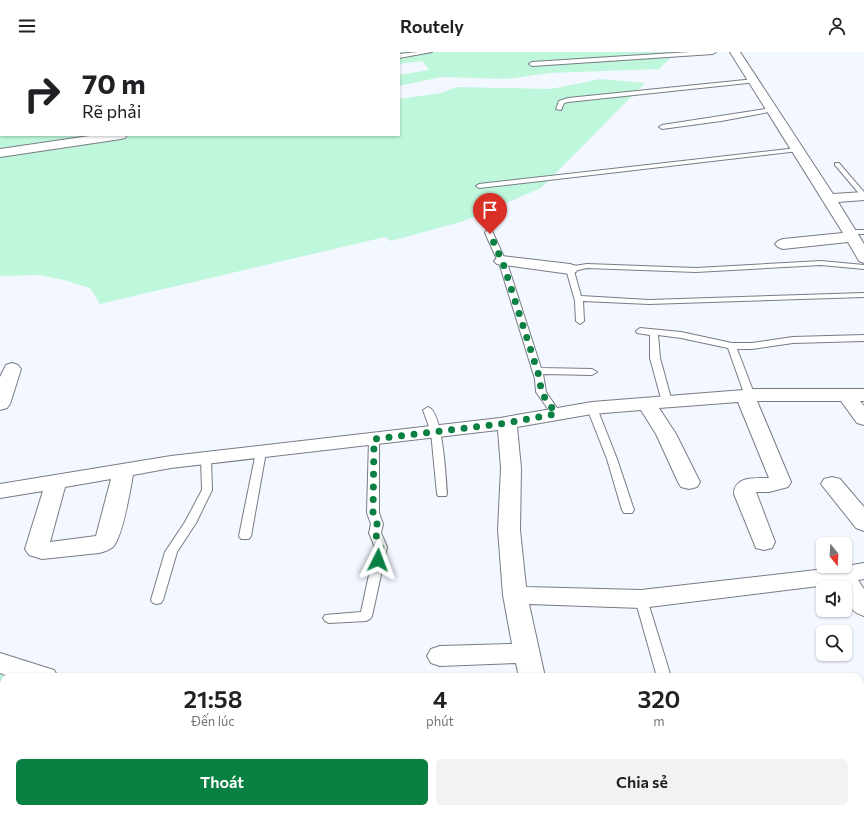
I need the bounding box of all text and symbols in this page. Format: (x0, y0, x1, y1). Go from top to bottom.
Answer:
icon: menu (16, 15, 38, 37)
text: Routely (400, 15, 464, 37)
icon: person (826, 15, 848, 37)
text: 70 m (82, 66, 146, 100)
icon: right (16, 68, 68, 120)
text: Rẽ phải (82, 100, 141, 122)
pin (473, 193, 507, 234)
icon: arrive (479, 199, 501, 221)
north arrow (816, 537, 852, 573)
map controls (816, 537, 852, 661)
position arrow (357, 539, 399, 581)
button: sound (816, 581, 852, 617)
button: search (816, 625, 852, 661)
text: 21:58 (184, 684, 243, 713)
text: 4 (433, 684, 447, 713)
text: 320 (637, 684, 680, 713)
text: Đến lúc (191, 713, 235, 729)
text: phút (426, 713, 454, 729)
text: m (653, 713, 665, 729)
button: Thoát (16, 759, 428, 805)
button: Chia sẻ (436, 759, 848, 805)

